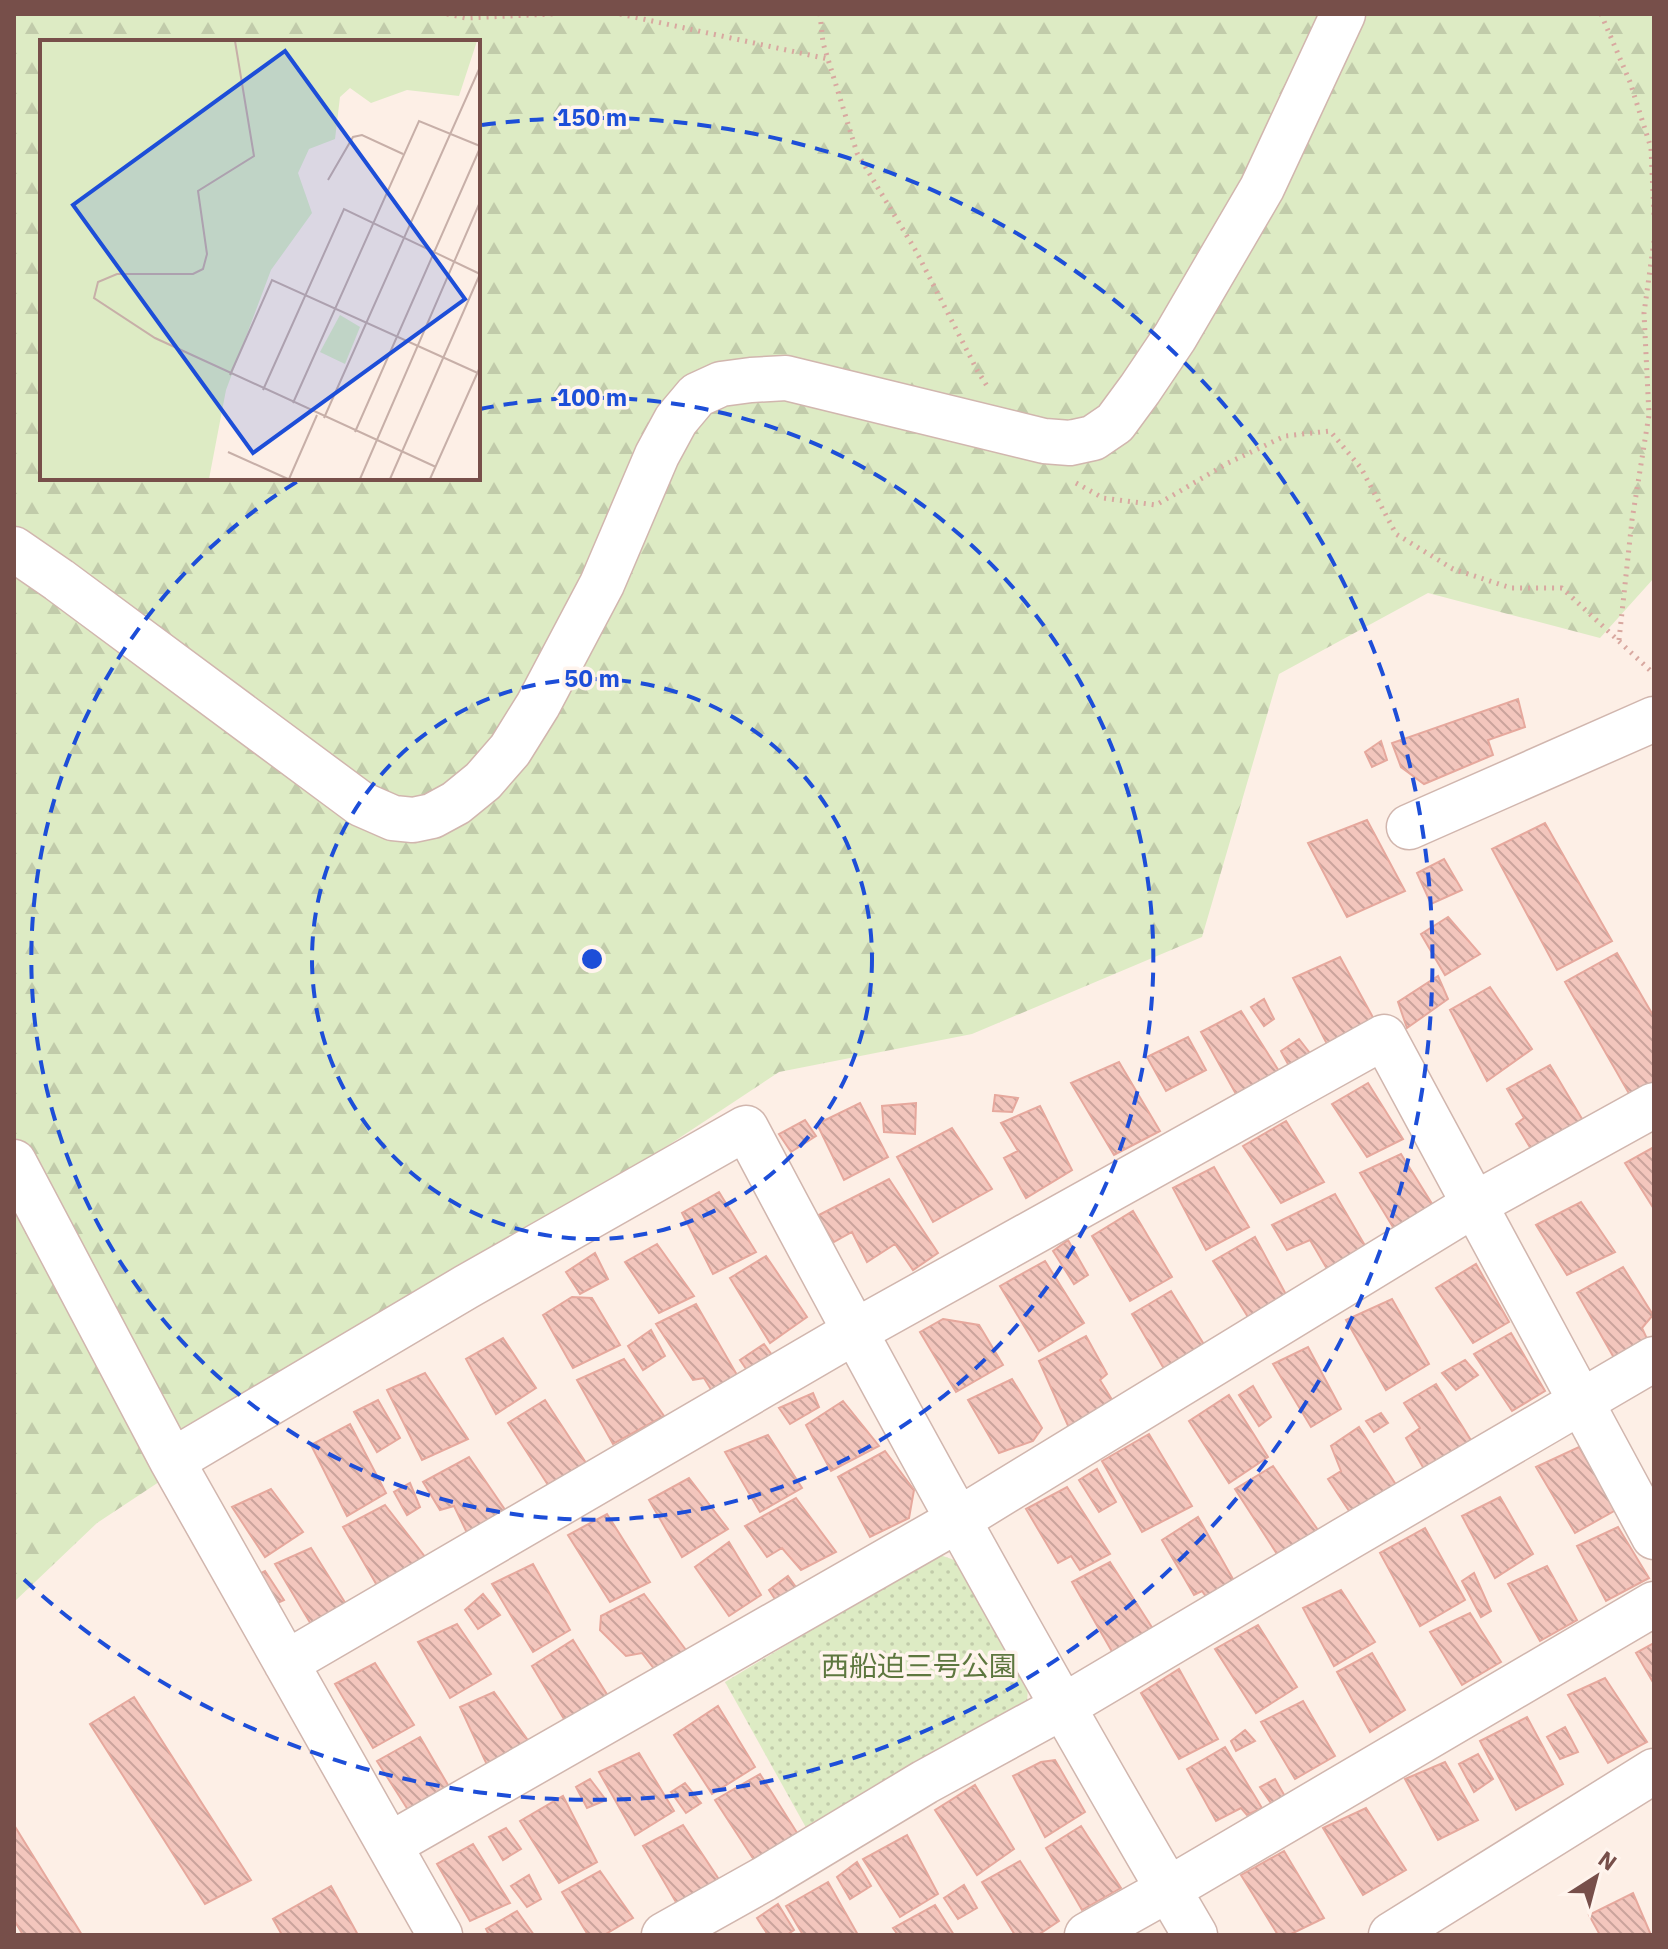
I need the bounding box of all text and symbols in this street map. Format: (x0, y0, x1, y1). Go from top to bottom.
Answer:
inset map (40, 40, 480, 480)
text: 150 m (557, 101, 627, 133)
text: 100 m (557, 381, 627, 413)
text: 50 m (564, 662, 620, 694)
centre of rings (578, 945, 606, 973)
park label: 西船迫三号公園 (821, 1647, 1017, 1684)
north arrow (1556, 1837, 1636, 1917)
text: N (1593, 1844, 1623, 1877)

